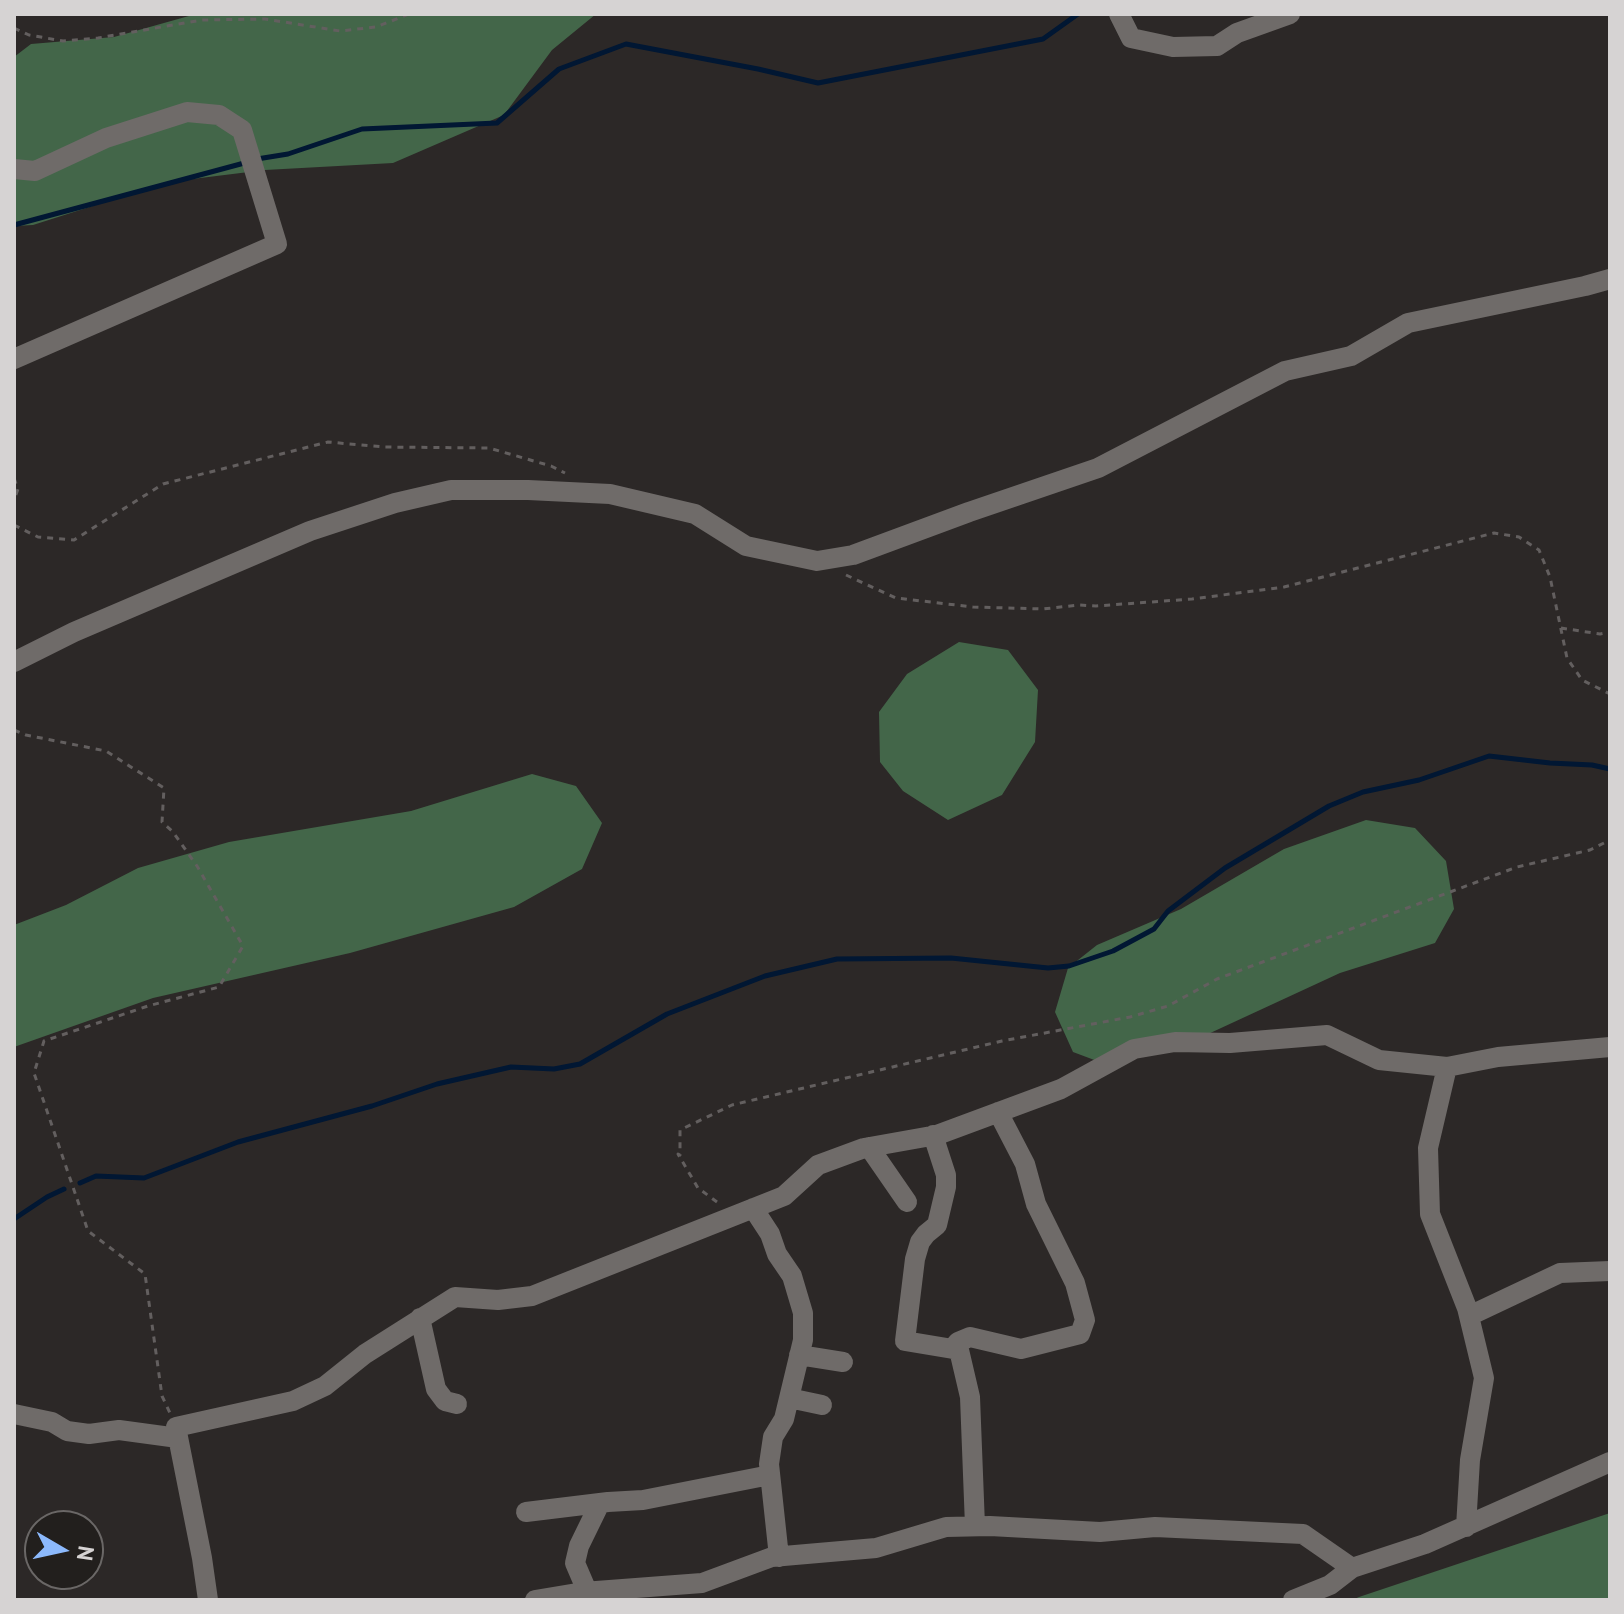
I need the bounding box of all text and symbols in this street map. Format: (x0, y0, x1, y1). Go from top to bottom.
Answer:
north arrow (24, 1510, 104, 1590)
text: N (71, 1544, 101, 1563)

